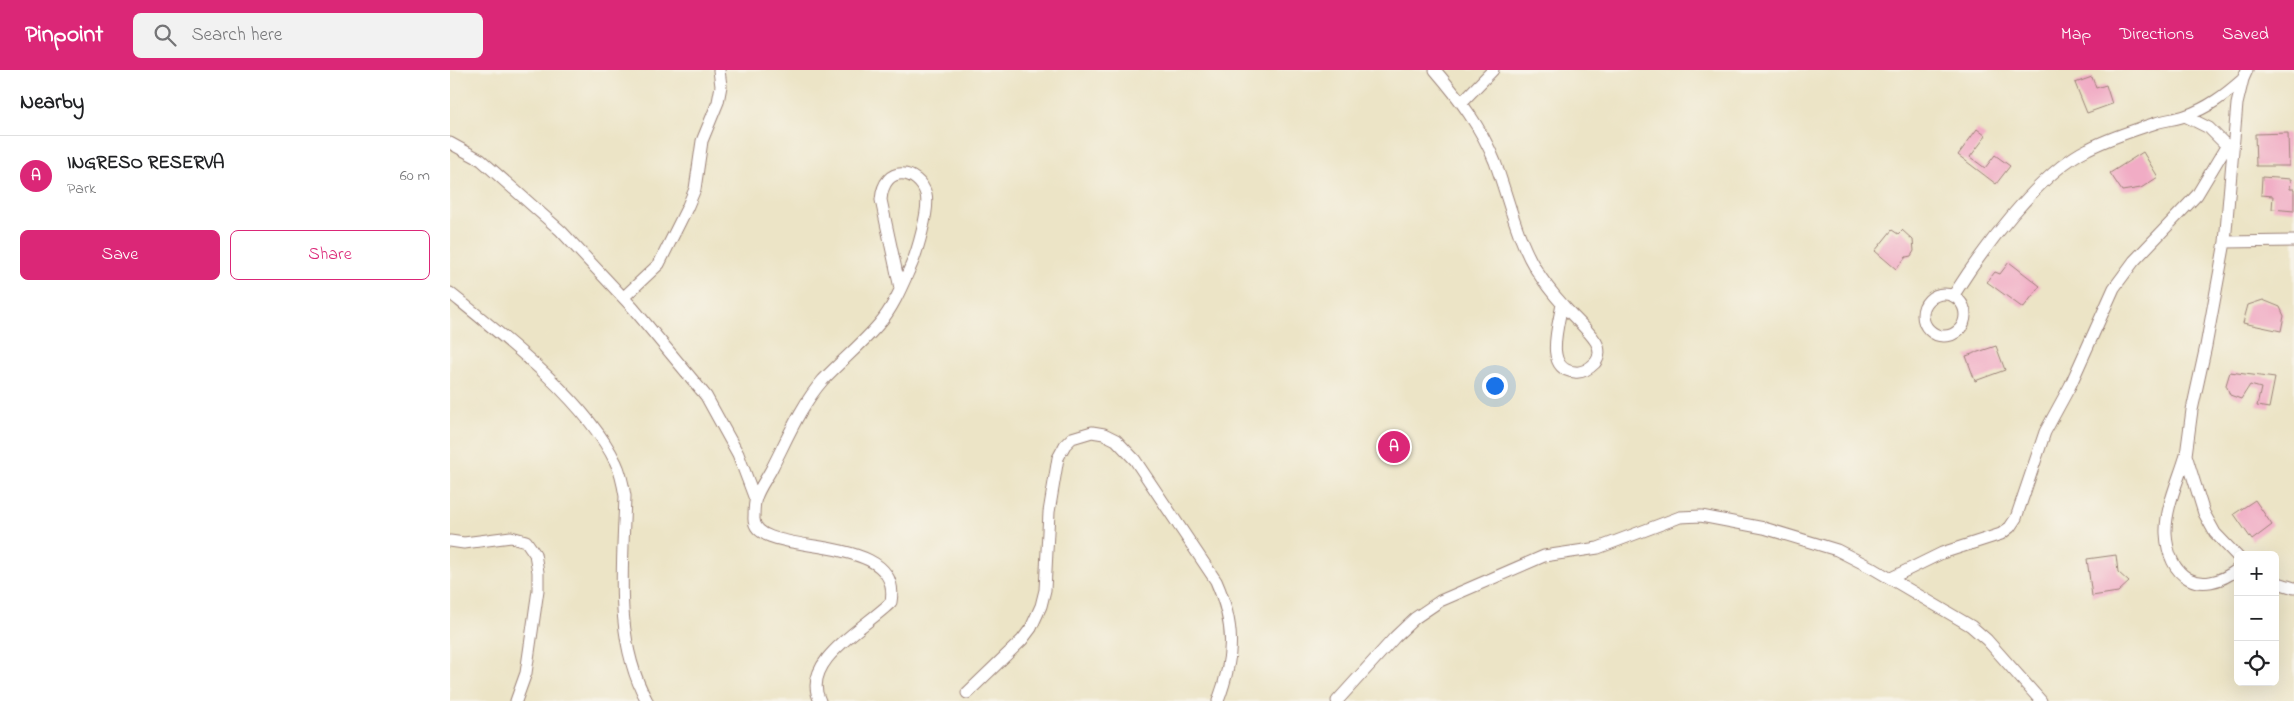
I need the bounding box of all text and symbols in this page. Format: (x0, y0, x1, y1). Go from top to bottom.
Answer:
search box (133, 13, 483, 58)
text: Pinpoint (25, 18, 103, 53)
icon: search (151, 21, 179, 49)
text: Search here (191, 22, 282, 49)
text: Map (2061, 22, 2091, 48)
text: Directions (2119, 22, 2194, 48)
text: Saved (2222, 22, 2269, 48)
text: Nearby (20, 88, 84, 118)
text: INGRESO RESERVA (67, 150, 225, 177)
text: A (31, 164, 41, 188)
text: 60 m (400, 164, 430, 188)
text: Park (67, 177, 96, 201)
button: Save (20, 230, 220, 280)
button: Share (230, 230, 430, 280)
your location (1482, 373, 1508, 399)
pin: A (1378, 428, 1410, 466)
map controls (2234, 551, 2279, 686)
button: + (2234, 551, 2279, 596)
button: − (2234, 596, 2279, 641)
button: locate (2234, 641, 2279, 686)

